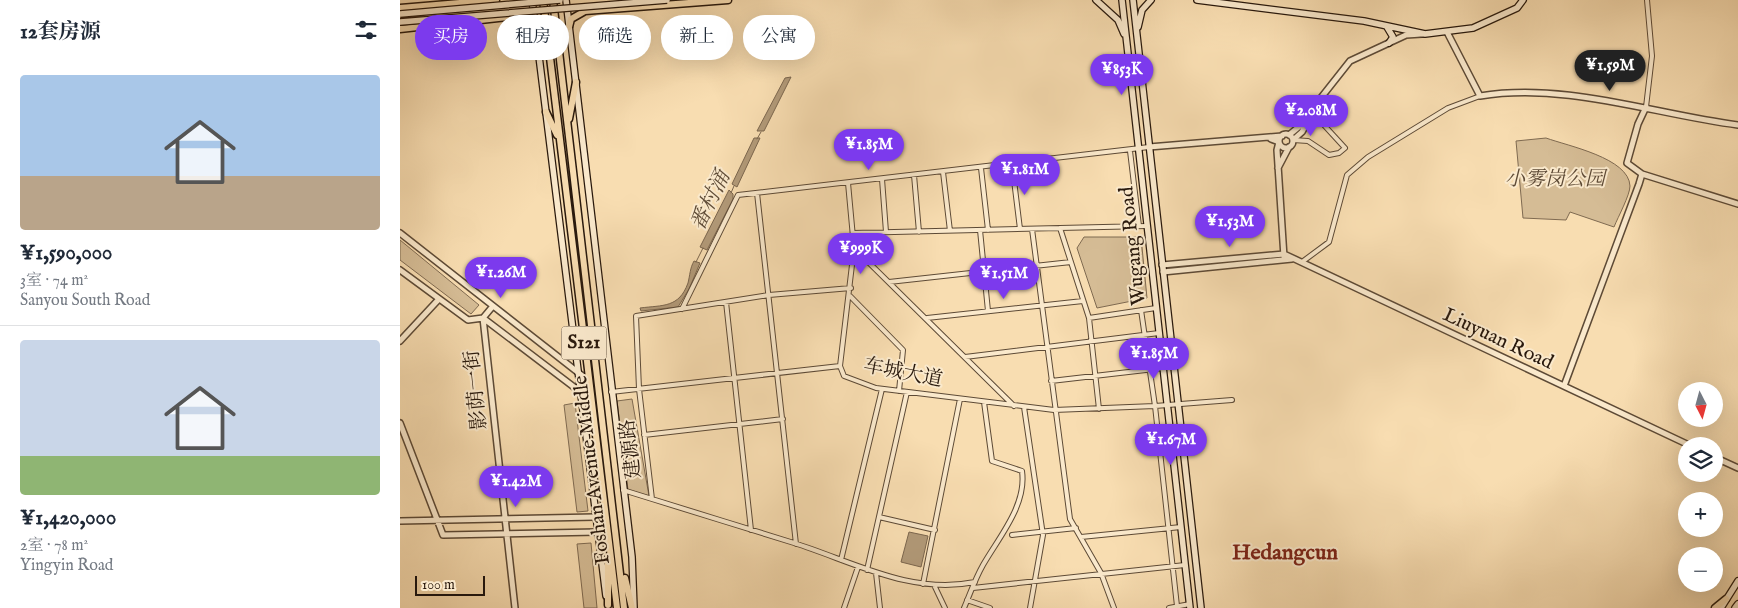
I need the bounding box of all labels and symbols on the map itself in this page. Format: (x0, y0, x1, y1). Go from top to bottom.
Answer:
pin: ¥1.59M (1569, 49, 1651, 92)
pin: ¥853K (1087, 54, 1157, 96)
pin: ¥2.08M (1270, 94, 1352, 137)
pin: ¥1.85M (828, 128, 910, 171)
pin: ¥1.81M (984, 154, 1066, 196)
water label: 番村涌 (685, 165, 738, 235)
park label: 小雾岗公园 (1505, 167, 1608, 192)
street label: Wugang Road (1114, 185, 1152, 307)
pin: ¥1.53M (1189, 206, 1271, 248)
pin: ¥999K (826, 232, 896, 275)
pin: ¥1.26M (460, 256, 542, 299)
pin: ¥1.51M (963, 258, 1045, 300)
street label: Liuyuan Road (1439, 303, 1557, 376)
road number: S121 (562, 326, 606, 359)
pin: ¥1.85M (1113, 338, 1195, 380)
street label: 影荫一街 (459, 349, 493, 431)
street label: 车城大道 (861, 353, 945, 393)
street label: Foshan Avenue Middle (568, 374, 616, 566)
north arrow (1678, 382, 1722, 428)
street label: 建源路 (615, 418, 647, 480)
pin: ¥1.67M (1130, 424, 1212, 466)
pin: ¥1.42M (475, 466, 557, 508)
district label: Hedangcun (1232, 539, 1338, 567)
scale bar (415, 573, 485, 596)

